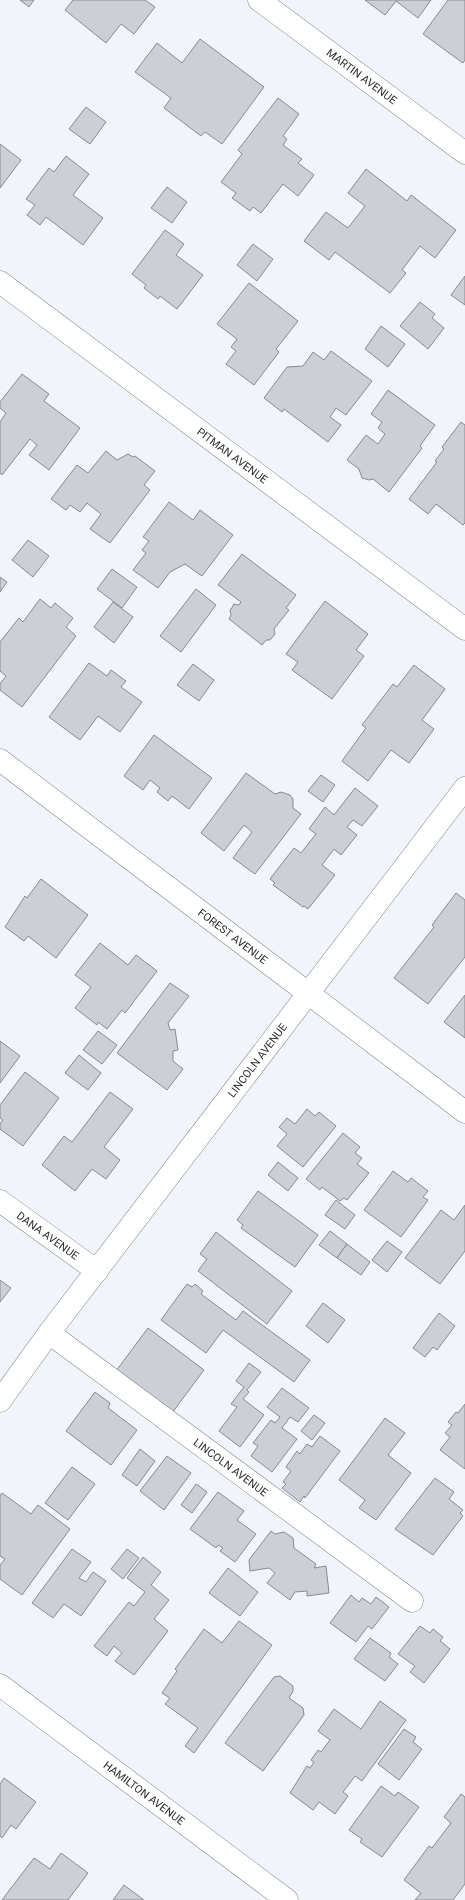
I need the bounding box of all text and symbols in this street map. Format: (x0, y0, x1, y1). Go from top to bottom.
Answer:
street label: MARTIN AVENUE (324, 46, 400, 107)
street label: PITMAN AVENUE (194, 425, 270, 486)
street label: FOREST AVENUE (196, 906, 270, 967)
street label: LINCOLN AVENUE (225, 1021, 289, 1100)
street label: DANA AVENUE (14, 1209, 81, 1262)
street label: LINCOLN AVENUE (191, 1435, 271, 1499)
street label: HAMILTON AVENUE (101, 1758, 187, 1828)

